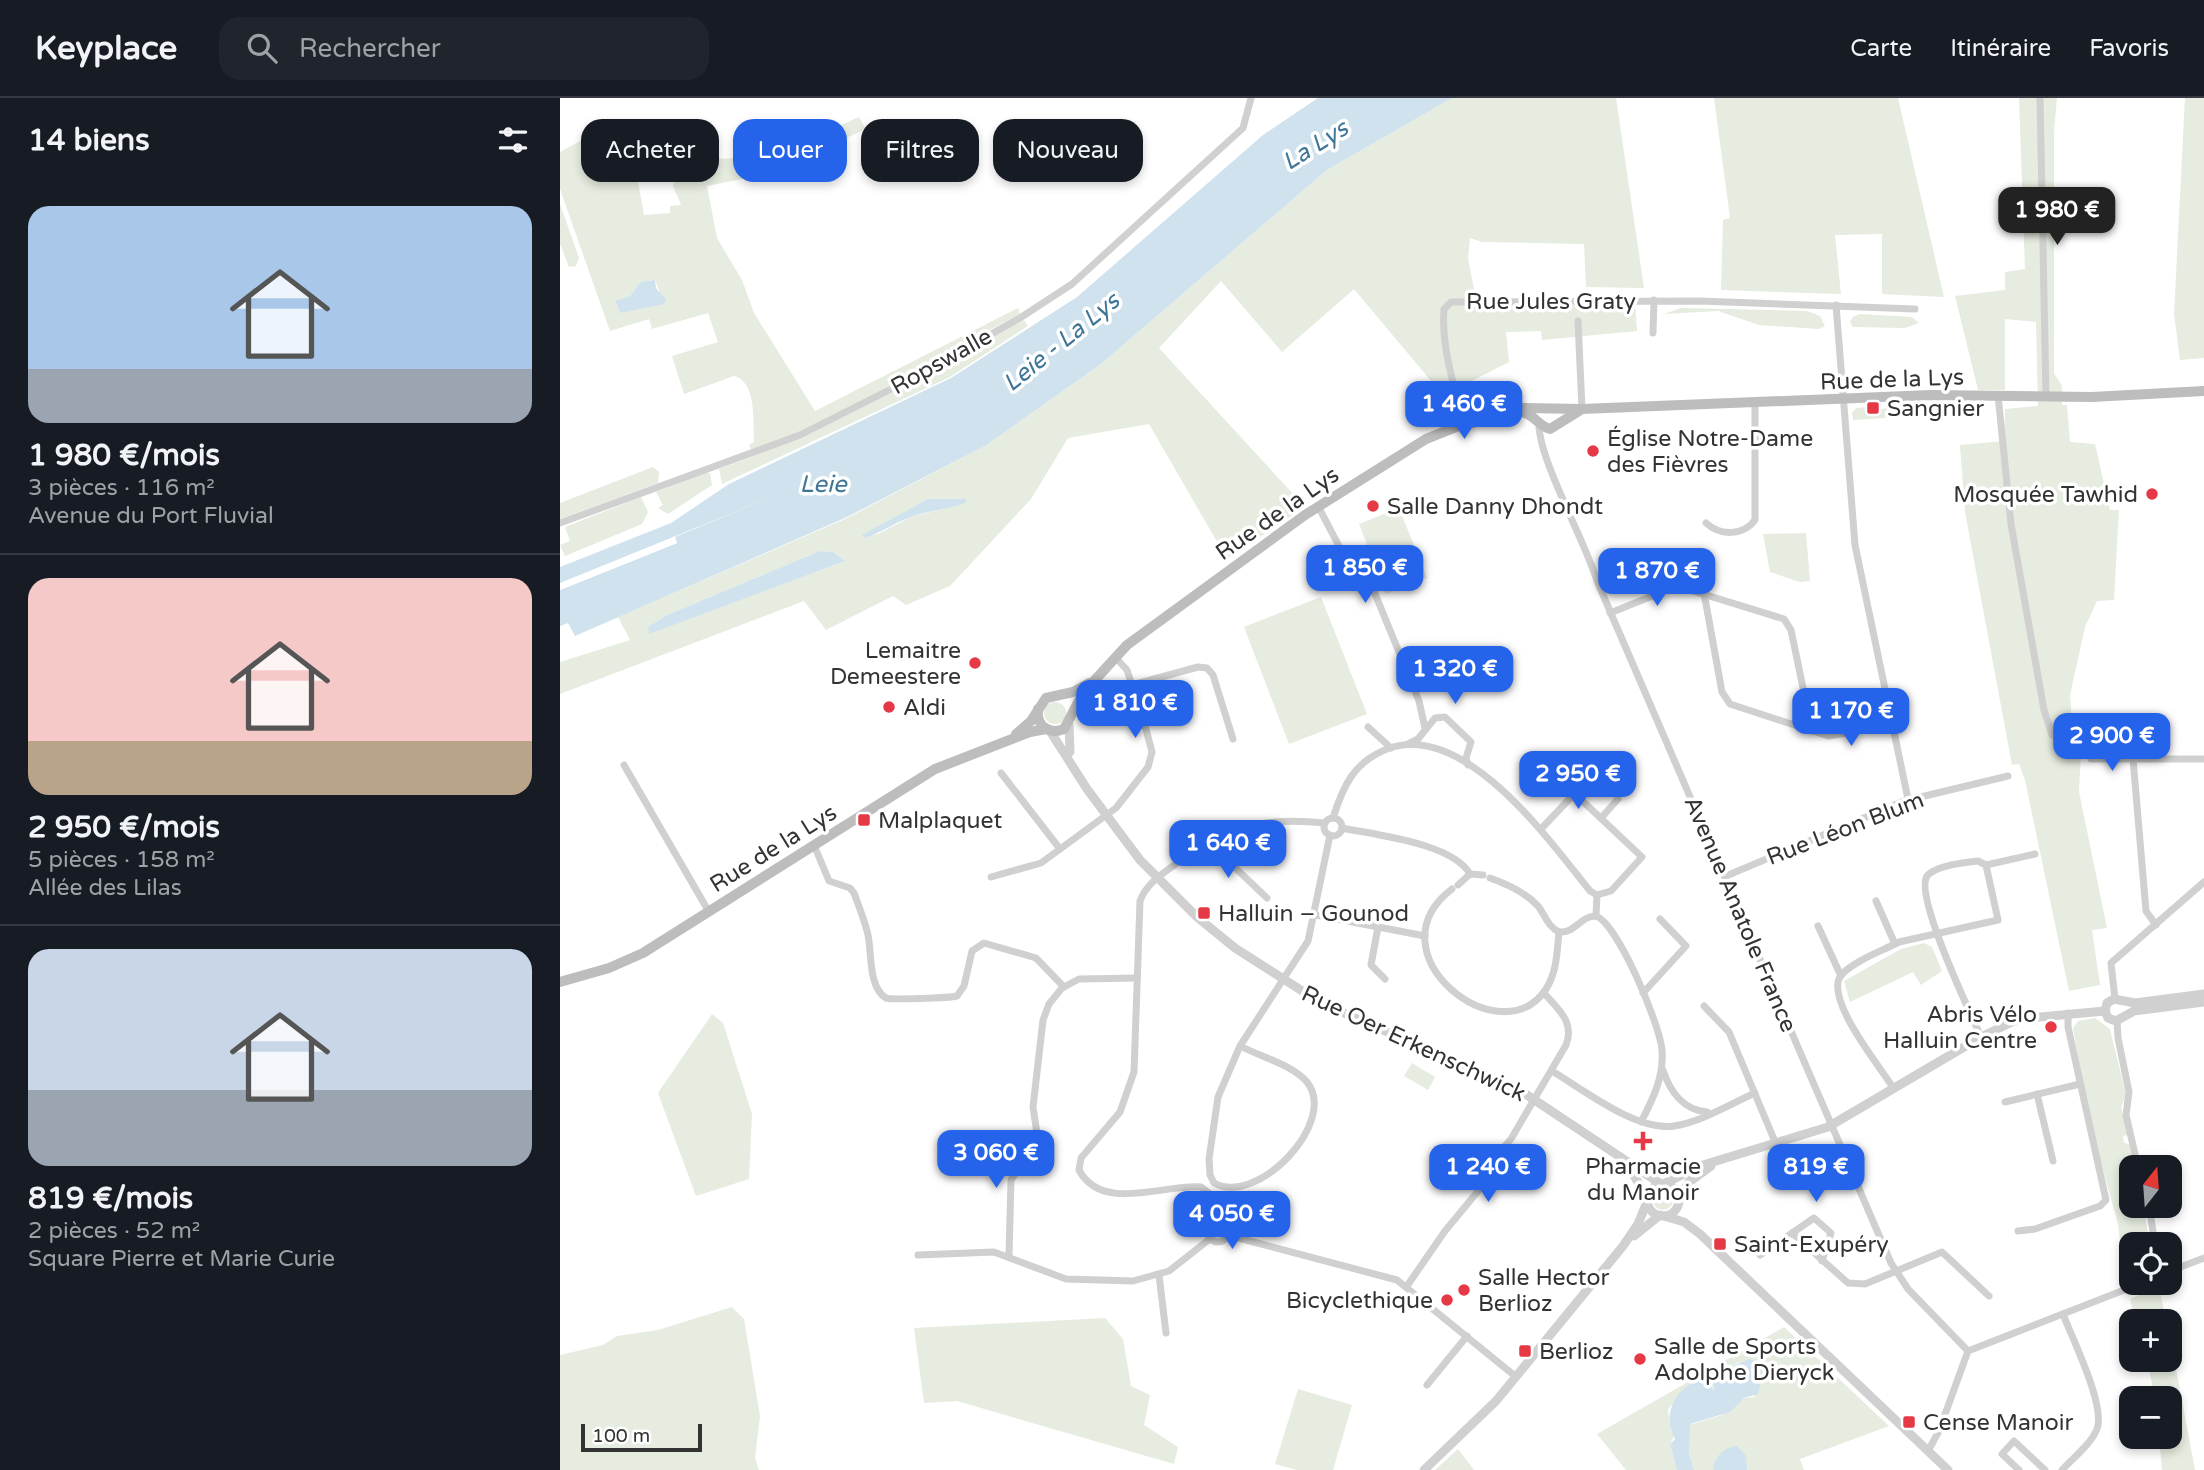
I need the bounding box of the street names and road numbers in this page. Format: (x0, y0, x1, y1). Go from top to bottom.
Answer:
street label: Rue Jules Graty (1466, 288, 1636, 316)
street label: Ropswalle (886, 323, 997, 401)
street label: Rue de la Lys (1820, 363, 1965, 397)
street label: Rue de la Lys (1210, 461, 1345, 567)
street label: Rue Léon Blum (1763, 786, 1928, 872)
street label: Avenue Anatole France (1678, 792, 1803, 1037)
street label: Rue de la Lys (705, 799, 842, 899)
street label: Rue Oer Erkenschwick (1297, 980, 1530, 1108)

